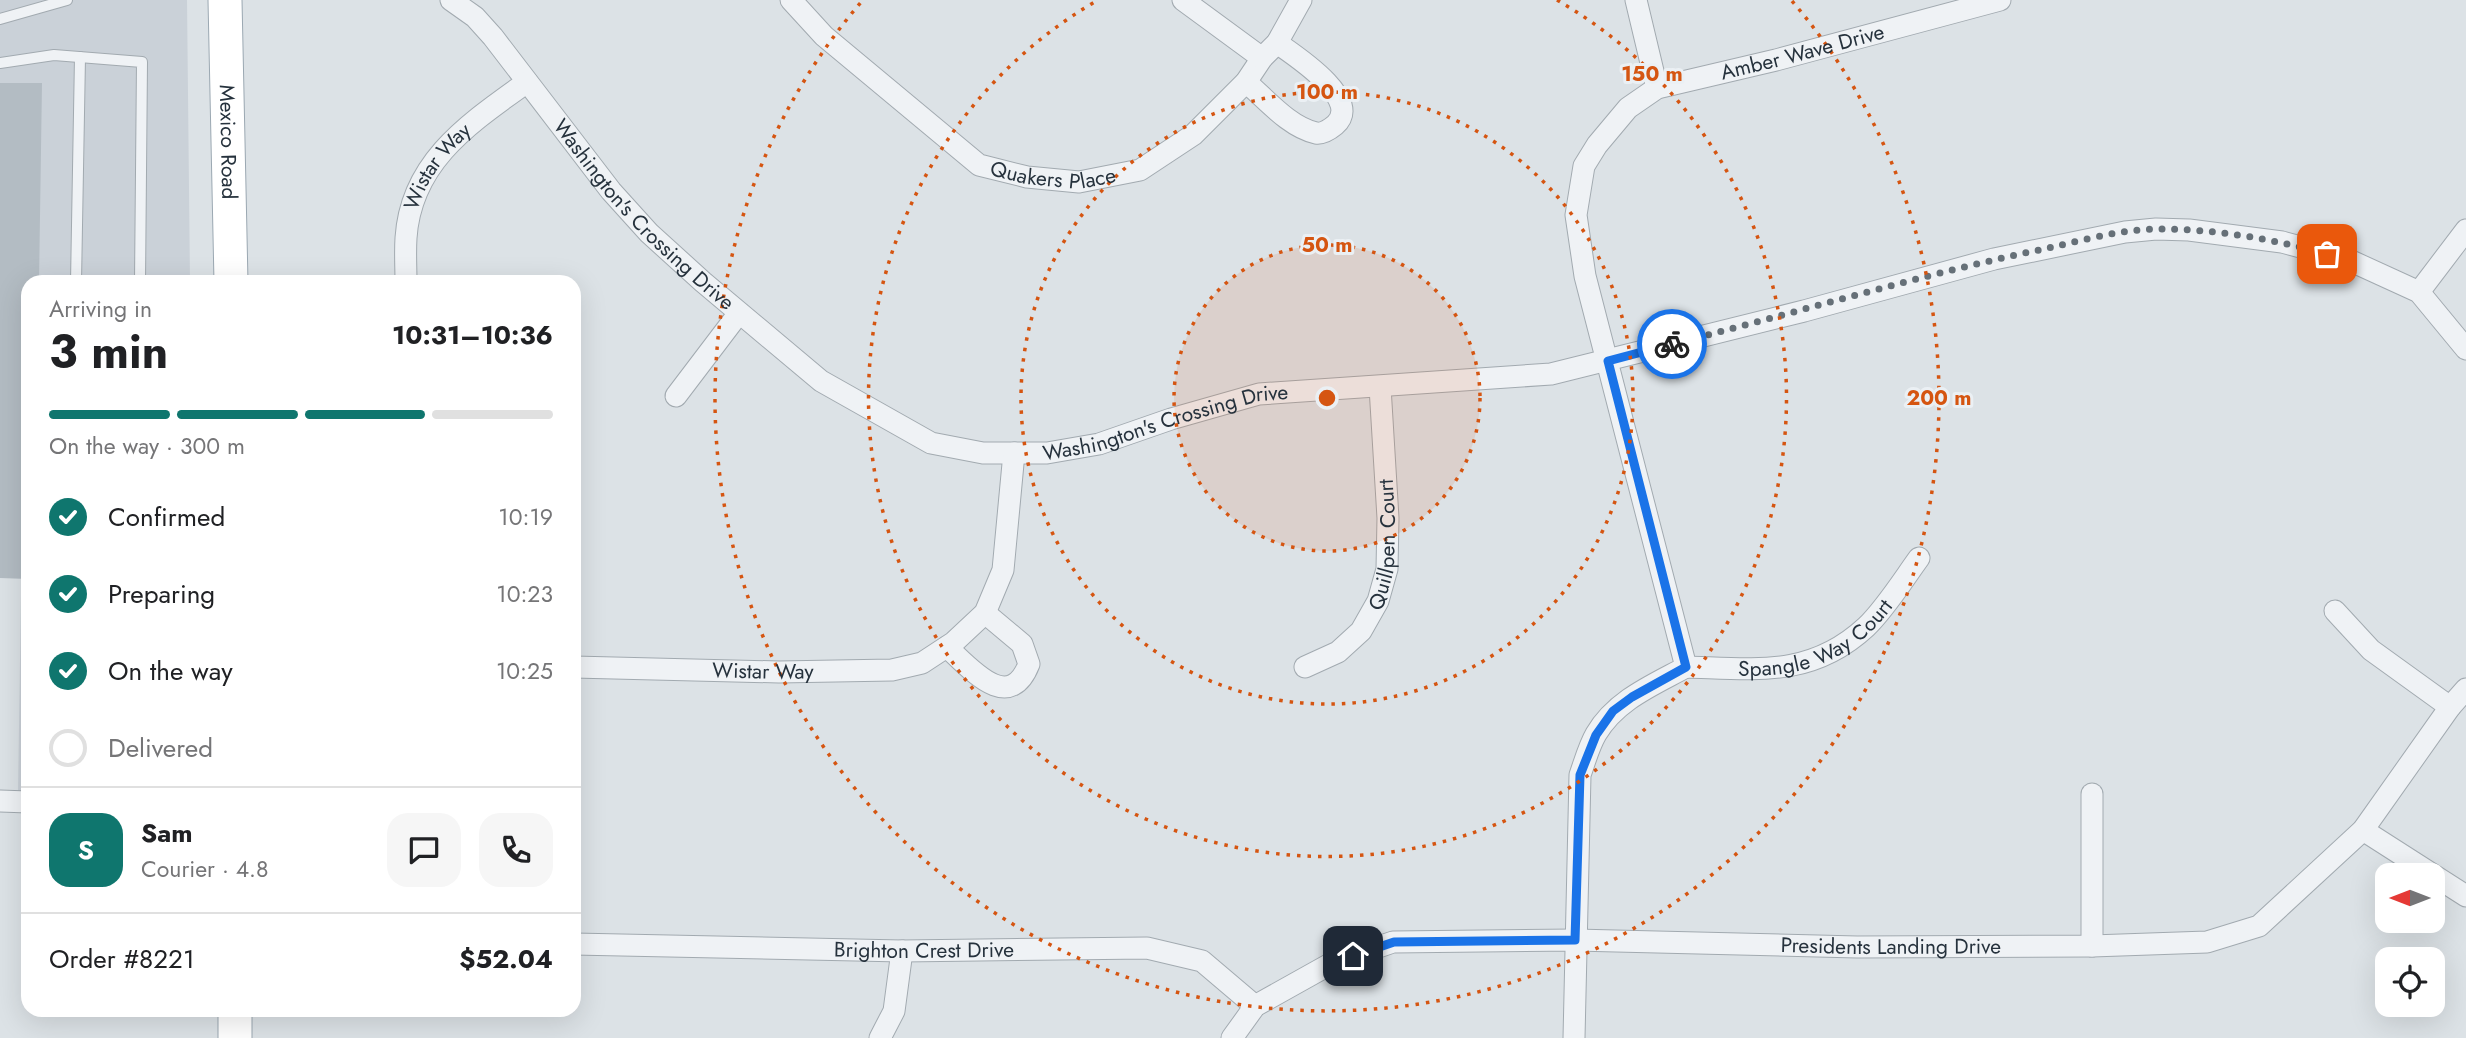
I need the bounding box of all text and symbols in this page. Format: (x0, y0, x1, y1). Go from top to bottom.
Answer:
street label: Amber Wave Drive (1718, 17, 1888, 88)
text: 150 m (1621, 59, 1683, 89)
text: 100 m (1296, 77, 1358, 107)
street label: Mexico Road (212, 84, 244, 200)
street label: Washington's Crossing Drive (546, 113, 741, 317)
street label: Wistar Way (396, 115, 478, 214)
street label: Quakers Place (987, 153, 1119, 197)
pin (2297, 224, 2357, 284)
text: 50 m (1302, 230, 1352, 260)
icon: bag (2308, 235, 2346, 273)
text: Arriving in (49, 292, 152, 326)
courier (1637, 309, 1707, 379)
text: 10:31–10:36 (392, 316, 553, 354)
text: 3 min (49, 319, 168, 385)
icon: bike (1653, 325, 1691, 363)
street label: Washington's Crossing Drive (1041, 377, 1289, 468)
text: 200 m (1906, 383, 1972, 413)
centre of rings (1315, 386, 1339, 410)
text: On the way · 300 m (49, 429, 245, 463)
street label: Quillpen Court (1361, 478, 1403, 616)
icon: check (49, 498, 87, 536)
text: Confirmed (108, 498, 225, 536)
text: 10:19 (498, 500, 553, 534)
icon: check (49, 575, 87, 613)
text: Preparing (108, 575, 215, 613)
text: 10:23 (496, 577, 553, 611)
street label: Spangle Way Court (1738, 593, 1900, 684)
icon: check (49, 652, 87, 690)
text: On the way (108, 652, 233, 690)
text: 10:25 (496, 654, 553, 688)
street label: Wistar Way (712, 655, 815, 687)
text: Delivered (108, 729, 213, 767)
button: chat (387, 813, 461, 887)
button: phone (479, 813, 553, 887)
text: Sam (141, 814, 193, 852)
text: S (78, 831, 94, 869)
text: Courier · 4.8 (141, 852, 269, 886)
north arrow (2375, 863, 2445, 933)
map controls (2375, 863, 2445, 1017)
pin (1323, 926, 1383, 986)
street label: Presidents Landing Drive (1780, 930, 2001, 962)
street label: Brighton Crest Drive (834, 935, 1014, 966)
icon: home (1334, 937, 1372, 975)
text: Order #8221 (49, 940, 195, 978)
text: $52.04 (459, 940, 553, 978)
button: locate (2375, 947, 2445, 1017)

